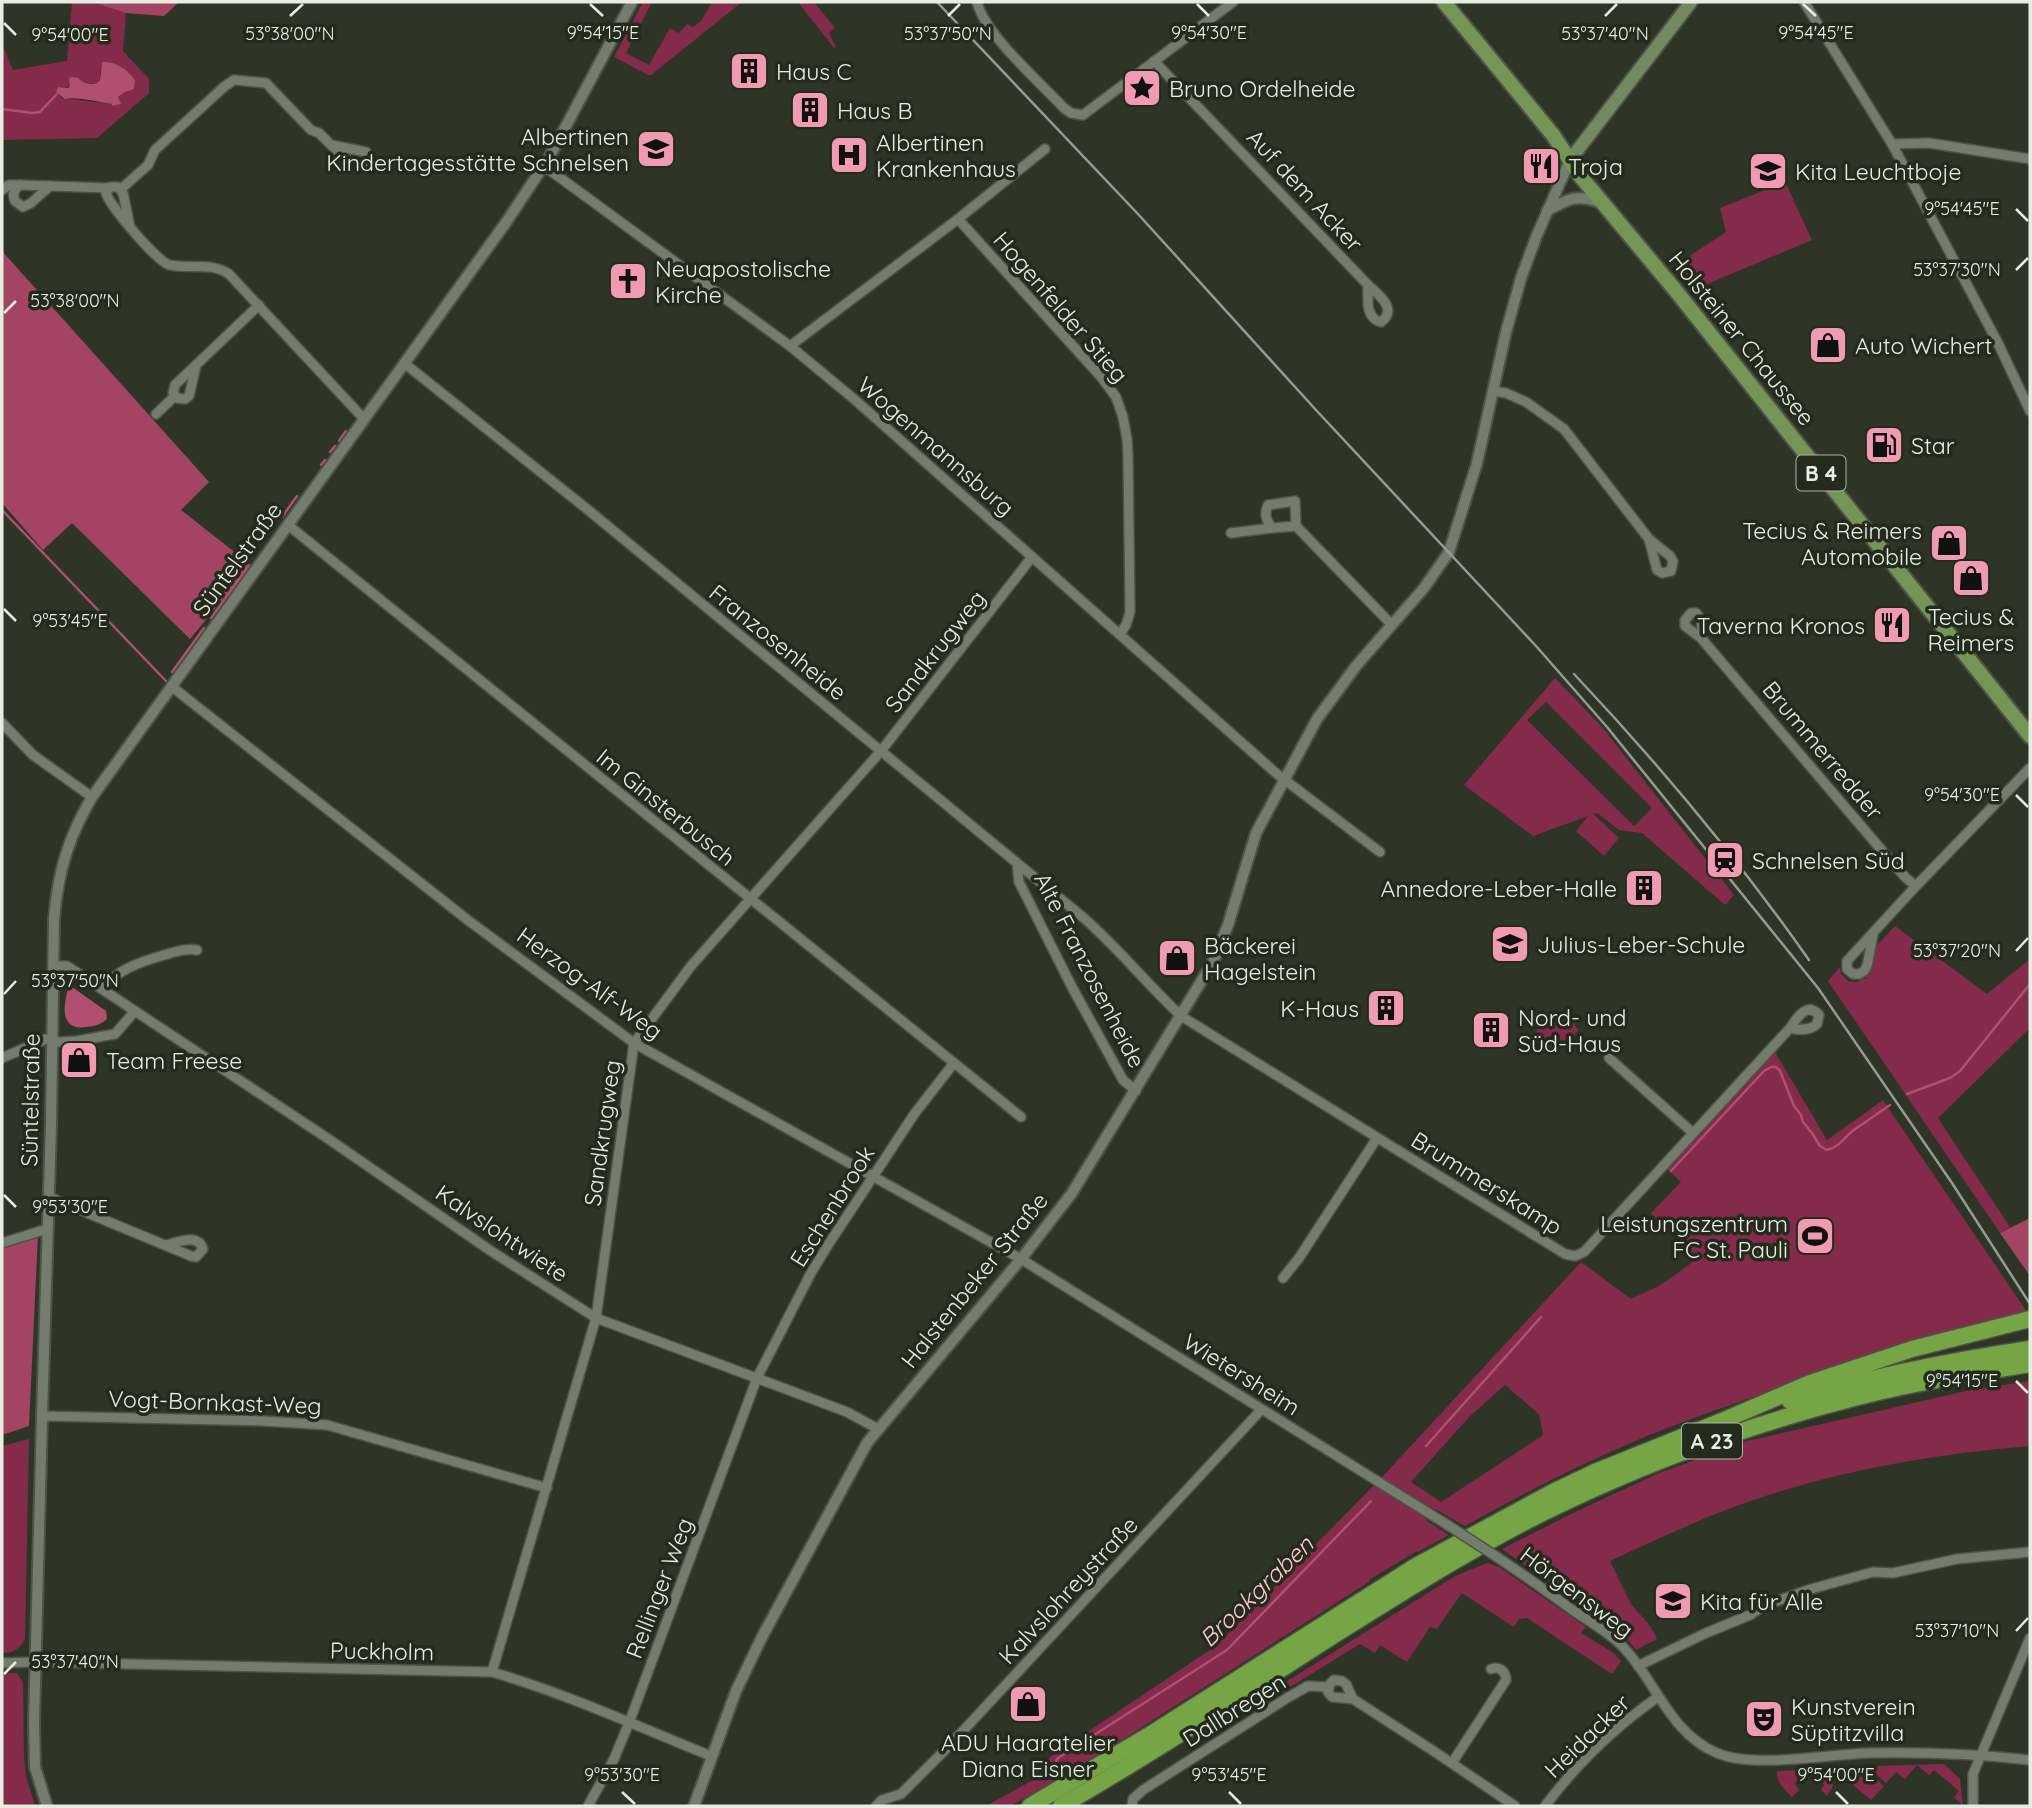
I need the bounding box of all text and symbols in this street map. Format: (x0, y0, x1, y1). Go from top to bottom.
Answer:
text: 9°54'15"E (567, 21, 639, 44)
text: 9°54'30"E (1171, 21, 1247, 44)
text: 9°54'45"E (1778, 21, 1854, 44)
text: 53°38'00"N (245, 22, 335, 45)
text: 53°37'50"N (904, 22, 992, 45)
text: 53°37'40"N (1561, 22, 1649, 45)
text: 9°54'00"E (31, 23, 109, 46)
building icon: Haus C (728, 50, 770, 92)
place label: Haus C (776, 57, 851, 86)
place icon: Bruno Ordelheide (1121, 67, 1163, 109)
place label: Bruno Ordelheide (1169, 74, 1355, 103)
building icon: Haus B (789, 89, 831, 131)
place label: Haus B (837, 96, 912, 125)
place label: Albertinen Kindertagesstätte Schnelsen (326, 122, 629, 177)
street label: Auf dem Acker (1241, 123, 1369, 257)
school or university icon: Albertinen Kindertagesstätte Schnelsen (635, 128, 677, 170)
place label: Albertinen Krankenhaus (876, 128, 1016, 183)
hospital icon: Albertinen Krankenhaus (828, 134, 870, 176)
restaurant icon: Troja (1520, 145, 1562, 187)
school or university icon: Kita Leuchtboje (1747, 150, 1789, 192)
place label: Troja (1568, 152, 1623, 181)
place label: Kita Leuchtboje (1795, 157, 1962, 186)
text: 9°54'45"E (1924, 197, 2000, 220)
street label: Hogenfelder Stieg (987, 225, 1135, 389)
street label: Holsteiner Chaussee (1663, 245, 1821, 431)
place label: Neuapostolische Kirche (655, 254, 831, 309)
text: 53°37'30"N (1913, 258, 2001, 281)
church icon: Neuapostolische Kirche (607, 260, 649, 302)
text: 53°38'00"N (30, 289, 120, 312)
shop icon: Auto Wichert (1807, 324, 1849, 366)
place label: Auto Wichert (1855, 331, 1993, 360)
street label: Wogenmannsburg (852, 370, 1020, 522)
fuel station icon: Star (1863, 424, 1905, 466)
place label: Star (1911, 431, 1955, 460)
road number: B 4 (1797, 456, 1846, 490)
street label: Süntelstraße (186, 497, 288, 621)
place label: Tecius & Reimers Automobile (1742, 516, 1922, 571)
shop icon: Tecius & Reimers Automobile (1928, 522, 1970, 564)
shop icon: Tecius & Reimers (1950, 557, 1992, 599)
street label: Franzosenheide (703, 578, 853, 706)
street label: Sandkrugweg (878, 584, 992, 718)
place label: Tecius & Reimers (1928, 602, 2015, 657)
restaurant icon: Taverna Kronos (1871, 604, 1913, 646)
text: 9°53'45"E (32, 609, 108, 632)
place label: Taverna Kronos (1697, 611, 1865, 640)
street label: Brummerredder (1757, 675, 1889, 825)
street label: Im Ginsterbusch (591, 742, 741, 872)
text: 9°54'30"E (1924, 783, 2000, 806)
station icon: Schnelsen Süd (1704, 839, 1746, 881)
place label: Schnelsen Süd (1752, 846, 1905, 875)
street label: Alte Franzosenheide (1028, 867, 1152, 1073)
building icon: Annedore-Leber-Halle (1623, 867, 1665, 909)
place label: Annedore-Leber-Halle (1381, 874, 1617, 903)
street label: Herzog-Alf-Weg (512, 920, 668, 1046)
school or university icon: Julius-Leber-Schule (1489, 923, 1531, 965)
place label: Julius-Leber-Schule (1537, 930, 1745, 959)
place label: Bäckerei Hagelstein (1204, 931, 1316, 986)
shop icon: Bäckerei Hagelstein (1156, 937, 1198, 979)
text: 53°37'20"N (1913, 939, 2001, 962)
text: 53°37'50"N (31, 969, 119, 992)
building icon: K-Haus (1365, 987, 1407, 1029)
place label: K-Haus (1280, 994, 1359, 1023)
place label: Nord- und Süd-Haus (1518, 1003, 1627, 1058)
building icon: Nord- und Süd-Haus (1470, 1009, 1512, 1051)
street label: Süntelstraße (14, 1033, 46, 1167)
shop icon: Team Freese (58, 1039, 100, 1081)
place label: Team Freese (106, 1046, 242, 1075)
street label: Sandkrugweg (577, 1058, 627, 1208)
street label: Brummerskamp (1406, 1125, 1568, 1241)
street label: Eschenbrook (783, 1140, 881, 1272)
street label: Kalvslohtwiete (430, 1178, 574, 1288)
street label: Halstenbeker Straße (894, 1186, 1054, 1374)
text: 9°53'30"E (32, 1195, 108, 1218)
place label: Leistungszentrum FC St. Pauli (1600, 1209, 1788, 1264)
sports icon: Leistungszentrum FC St. Pauli (1794, 1215, 1836, 1257)
street label: Wietersheim (1178, 1327, 1306, 1421)
text: 9°54'15"E (1926, 1369, 1998, 1392)
street label: Vogt-Bornkast-Weg (108, 1384, 322, 1420)
road number: A 23 (1682, 1424, 1742, 1458)
street label: Kalvslohreystraße (992, 1510, 1144, 1670)
street label: Rellinger Weg (619, 1514, 699, 1662)
water label: Brookgraben (1193, 1529, 1320, 1653)
street label: Hörgensweg (1515, 1540, 1639, 1644)
school or university icon: Kita für Alle (1652, 1580, 1694, 1622)
place label: Kita für Alle (1700, 1587, 1823, 1616)
text: 53°37'10"N (1915, 1619, 1999, 1642)
street label: Puckholm (330, 1636, 434, 1666)
text: 53°37'40"N (31, 1650, 119, 1673)
street label: Dallbregen (1177, 1667, 1291, 1753)
shop icon: ADU Haaratelier Diana Eisner (1007, 1683, 1049, 1725)
street label: Heidacker (1538, 1688, 1636, 1784)
place label: Kunstverein Süptitzvilla (1791, 1692, 1916, 1747)
theatre icon: Kunstverein Süptitzvilla (1743, 1698, 1785, 1740)
place label: ADU Haaratelier Diana Eisner (941, 1728, 1115, 1783)
text: 9°53'30"E (584, 1763, 660, 1786)
text: 9°53'45"E (1191, 1763, 1267, 1786)
text: 9°54'00"E (1797, 1763, 1875, 1786)

